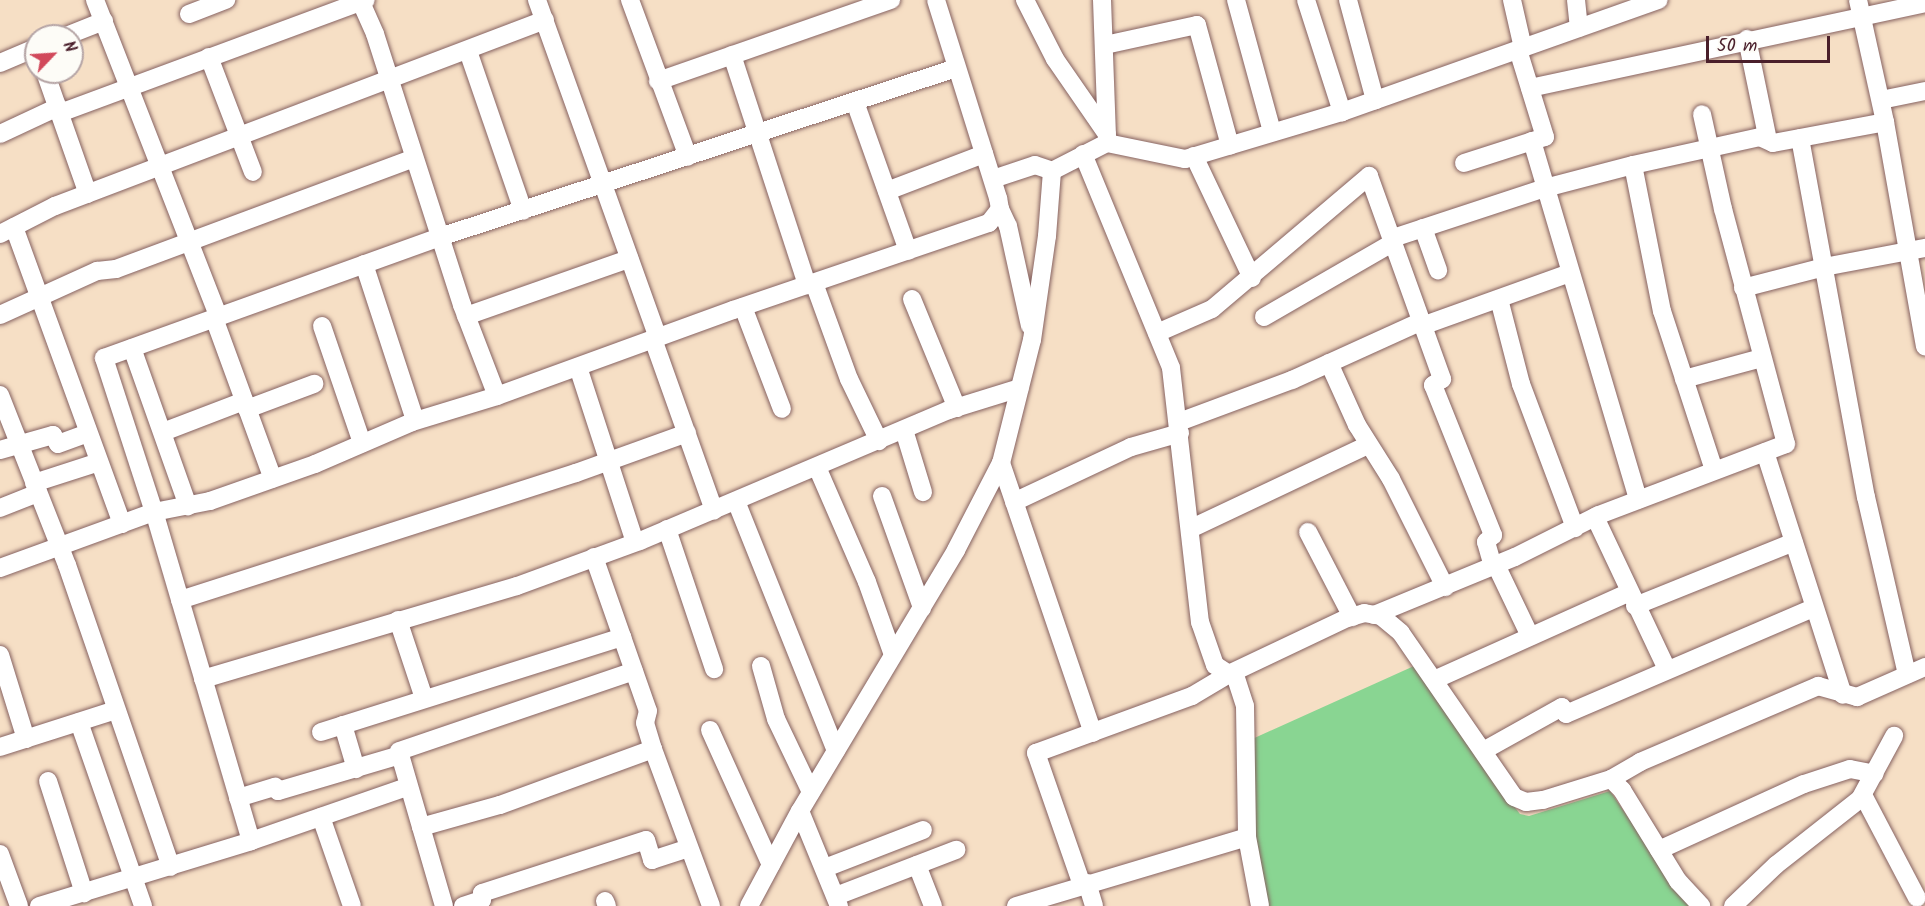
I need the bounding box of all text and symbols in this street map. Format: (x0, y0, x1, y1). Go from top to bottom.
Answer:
north arrow (24, 24, 84, 84)
scale bar (1709, 24, 1834, 62)
text: 50 m (1717, 32, 1757, 61)
text: N (55, 37, 82, 57)

